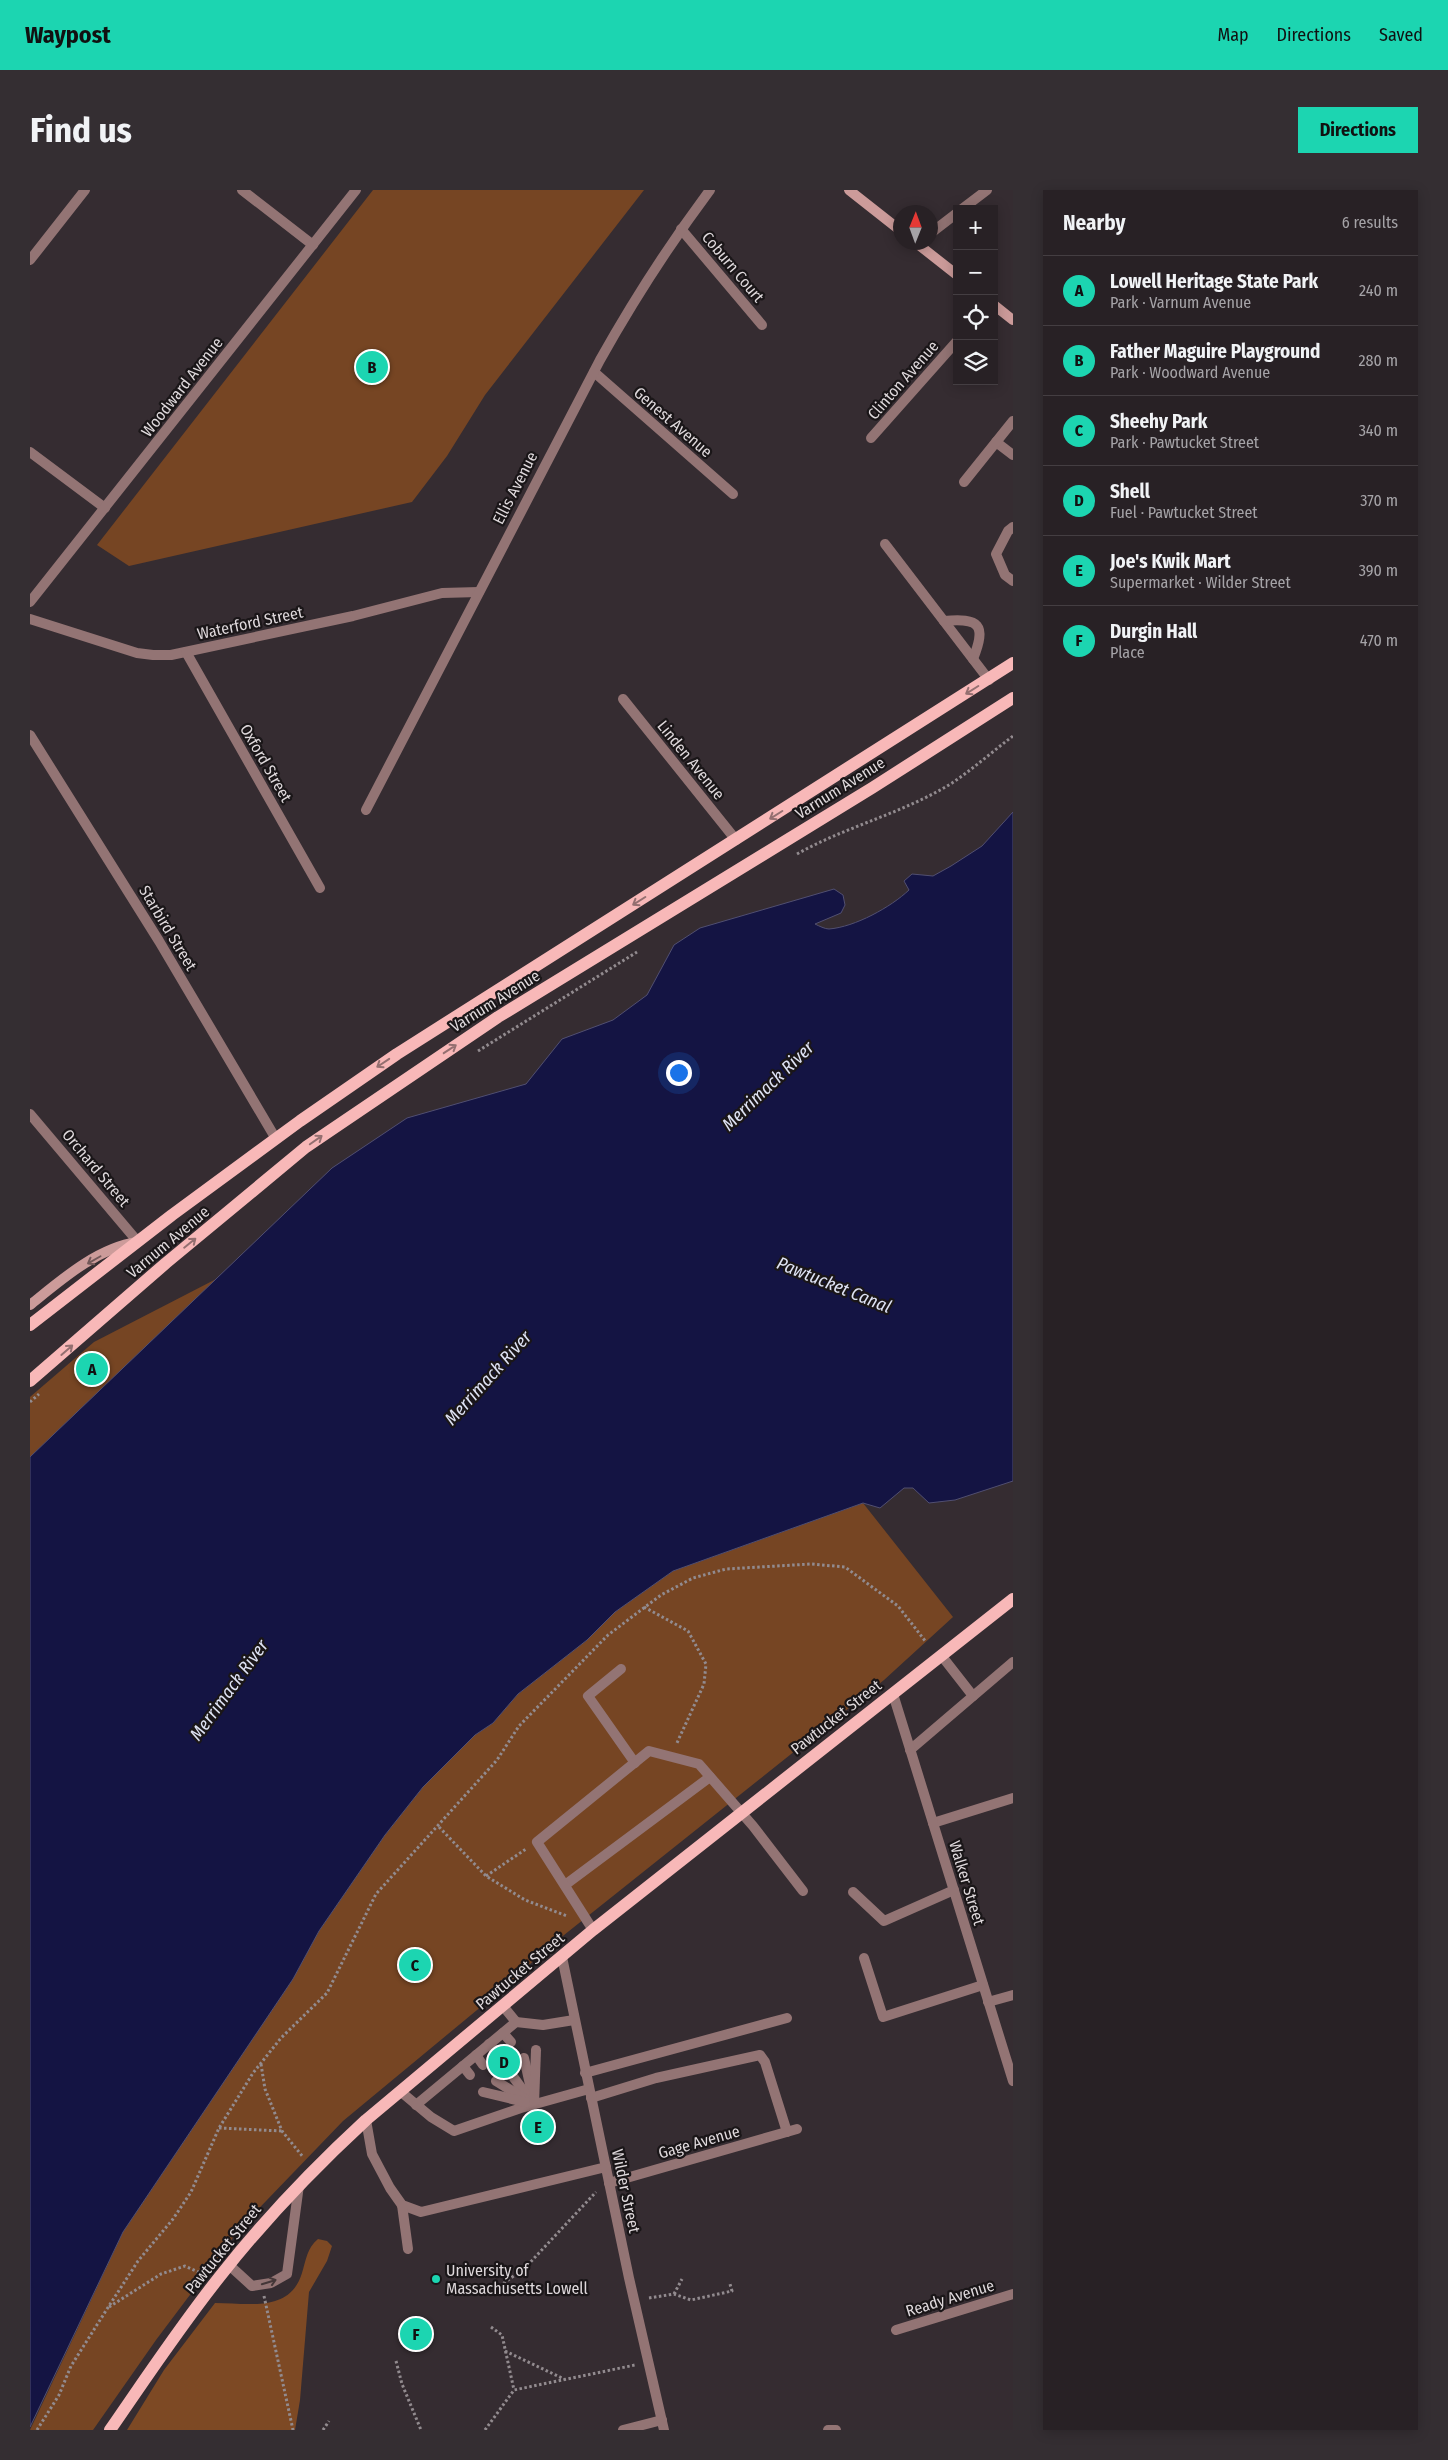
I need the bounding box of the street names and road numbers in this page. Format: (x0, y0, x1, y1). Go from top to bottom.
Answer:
street label: Coburn Court (698, 228, 769, 307)
street label: Woodward Avenue (137, 333, 227, 440)
street label: Clinton Avenue (864, 337, 942, 423)
street label: Genest Avenue (630, 383, 716, 461)
street label: Ellis Avenue (489, 449, 541, 527)
street label: Waterford Street (195, 602, 305, 643)
street label: Linden Avenue (653, 717, 729, 803)
street label: Oxford Street (236, 721, 296, 806)
street label: Varnum Avenue (792, 753, 888, 823)
street label: Starbird Street (135, 882, 201, 975)
street label: Varnum Avenue (447, 966, 543, 1036)
street label: Orchard Street (58, 1125, 134, 1211)
street label: Varnum Avenue (123, 1202, 213, 1282)
street label: Pawtucket Street (787, 1675, 886, 1758)
street label: Walker Street (945, 1838, 989, 1928)
street label: Pawtucket Street (472, 1928, 569, 2014)
street label: Gage Avenue (656, 2121, 742, 2163)
street label: Wilder Street (608, 2147, 644, 2235)
street label: Pawtucket Street (181, 2200, 265, 2298)
street label: Ready Avenue (903, 2275, 997, 2320)

